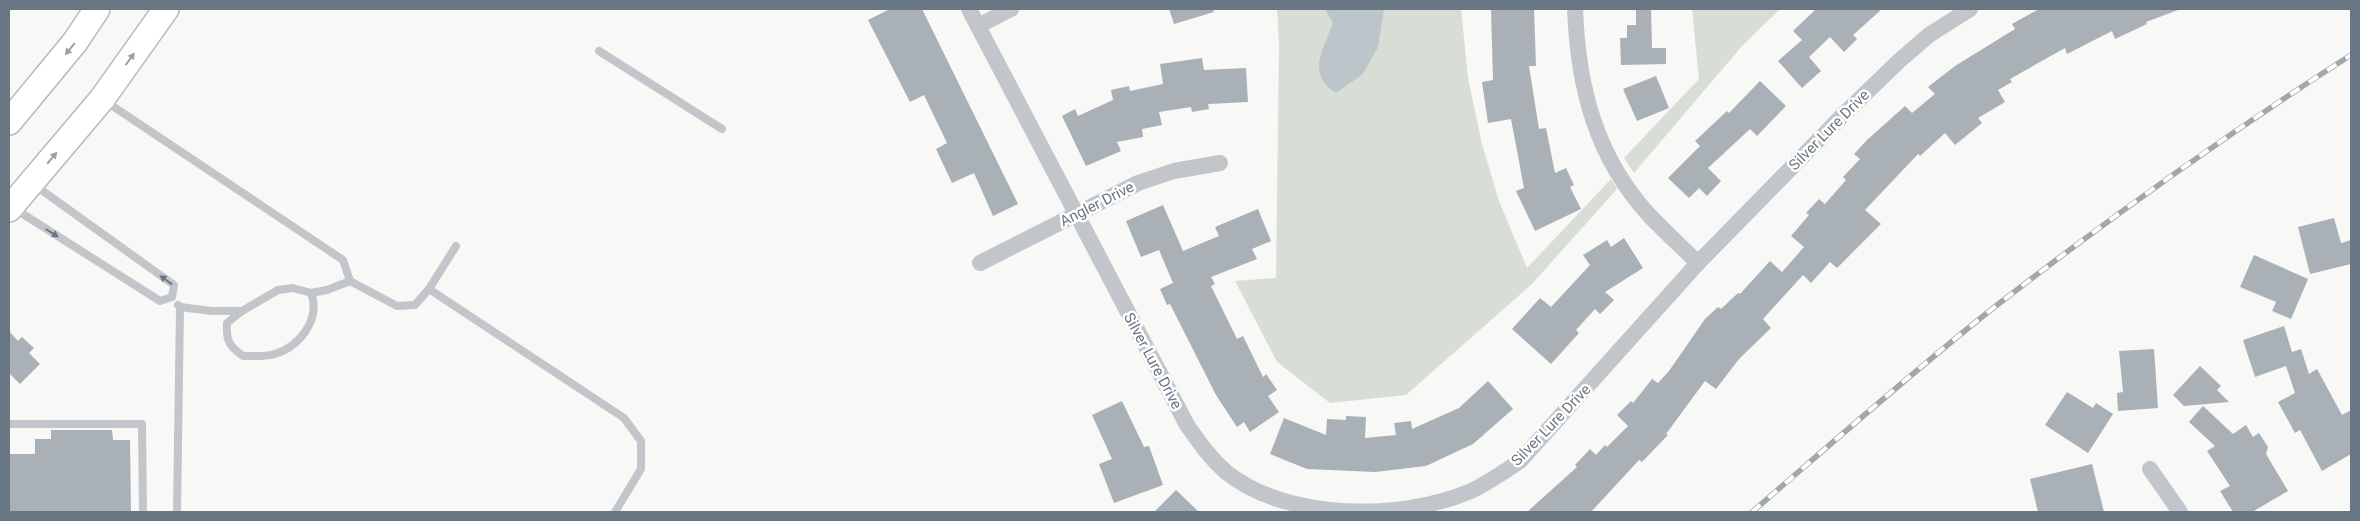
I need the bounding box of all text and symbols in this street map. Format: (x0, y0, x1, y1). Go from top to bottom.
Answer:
one-way arrow (65, 42, 76, 55)
one-way arrow (125, 52, 135, 66)
street label: Silver Lure Drive (1785, 86, 1873, 174)
one-way arrow (46, 152, 57, 165)
street label: Angler Drive (1057, 178, 1137, 230)
one-way arrow (46, 228, 59, 237)
one-way arrow (160, 275, 173, 285)
street label: Silver Lure Drive (1120, 310, 1186, 412)
street label: Silver Lure Drive (1508, 380, 1594, 470)

